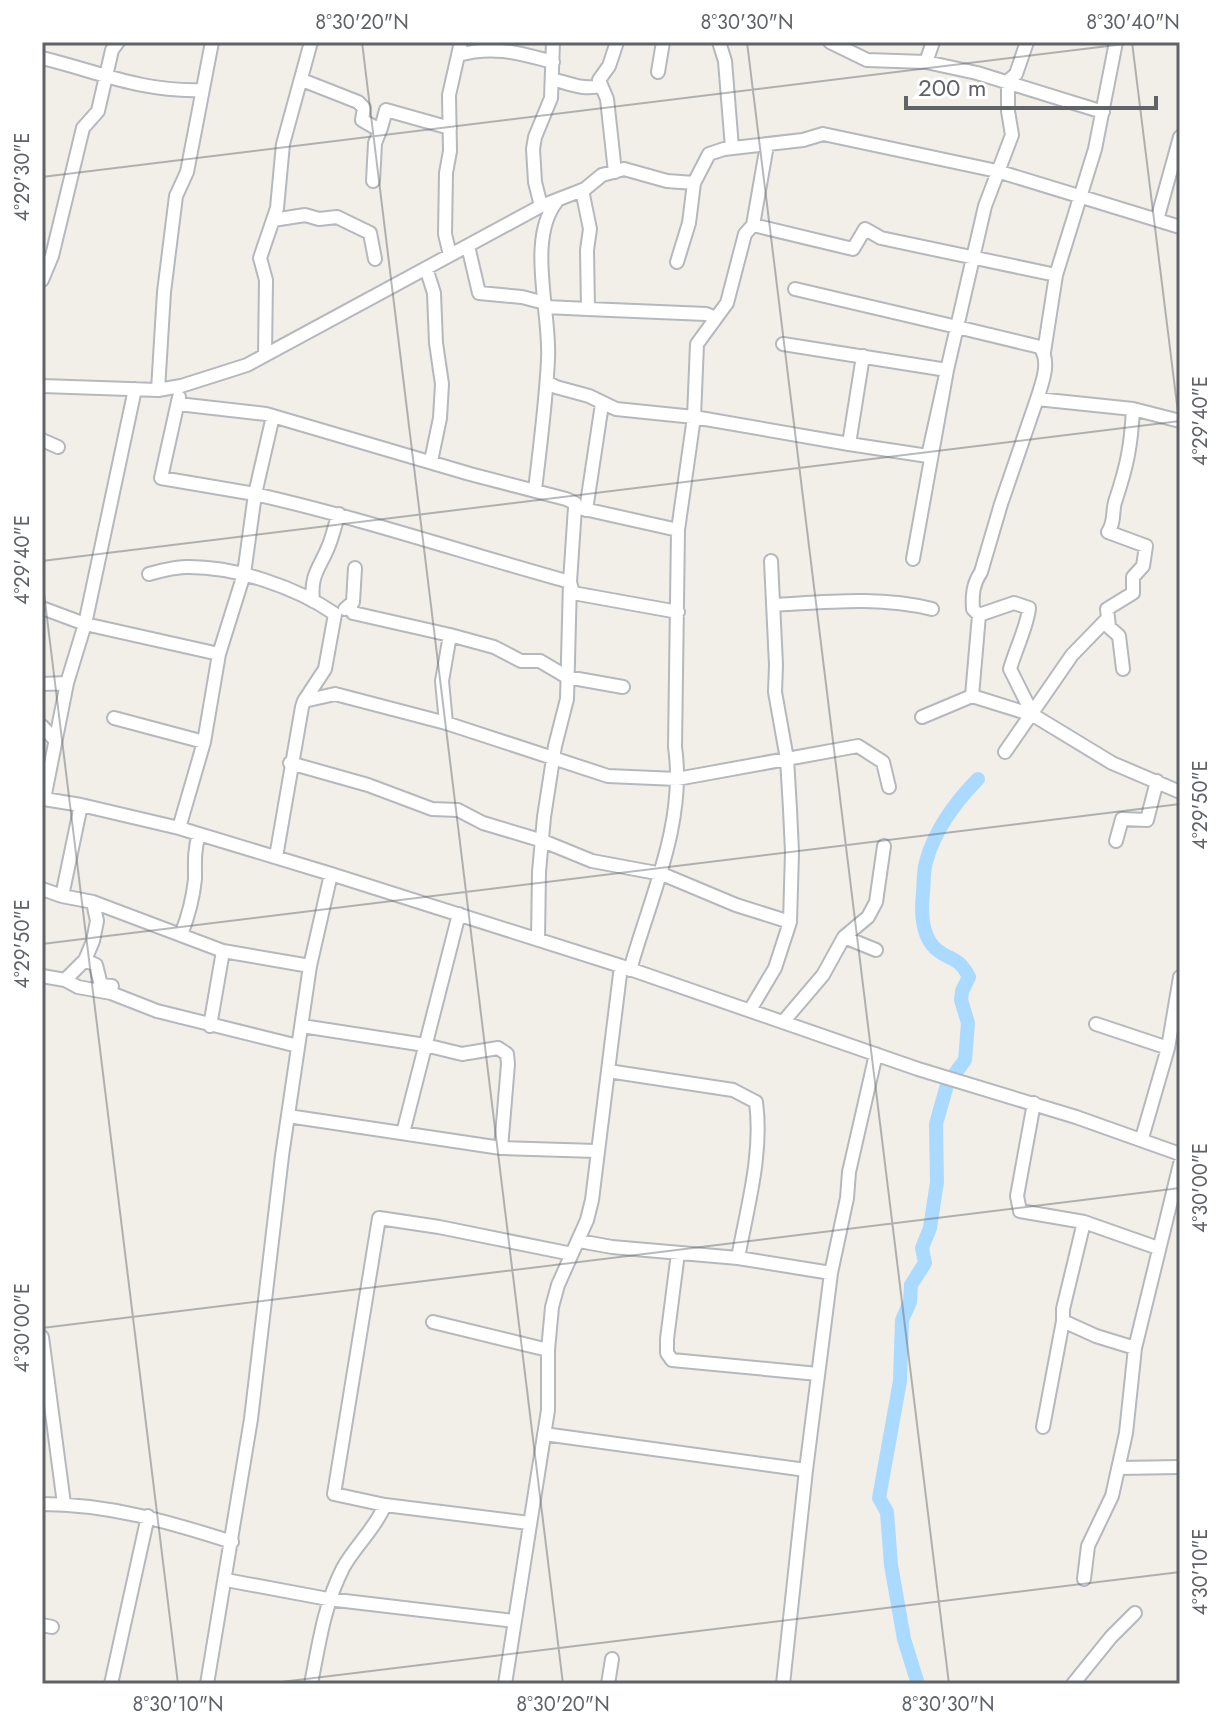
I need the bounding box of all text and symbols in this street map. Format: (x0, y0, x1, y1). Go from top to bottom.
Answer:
text: 8°30'20"N (315, 8, 409, 37)
text: 8°30'30"N (701, 8, 793, 37)
text: 8°30'40"N (1086, 8, 1180, 37)
scale bar (906, 60, 1156, 110)
text: 200 m (918, 70, 986, 105)
text: 4°29'30"E (8, 132, 37, 222)
text: 4°29'40"E (1186, 376, 1215, 466)
text: 4°29'40"E (8, 515, 37, 605)
text: 4°29'50"E (1186, 760, 1215, 850)
text: 4°29'50"E (8, 899, 37, 989)
text: 4°30'00"E (1186, 1143, 1215, 1233)
text: 4°30'00"E (8, 1283, 37, 1373)
text: 4°30'10"E (1186, 1528, 1215, 1616)
text: 8°30'10"N (133, 1690, 223, 1719)
text: 8°30'20"N (516, 1690, 610, 1719)
text: 8°30'30"N (902, 1690, 994, 1719)

